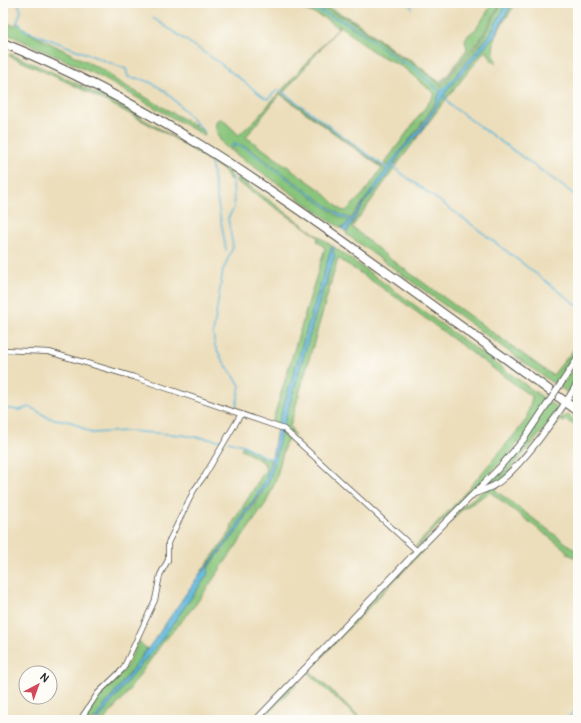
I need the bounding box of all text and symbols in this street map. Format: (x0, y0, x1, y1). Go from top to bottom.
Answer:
north arrow (18, 665, 58, 705)
text: N (37, 670, 52, 686)

